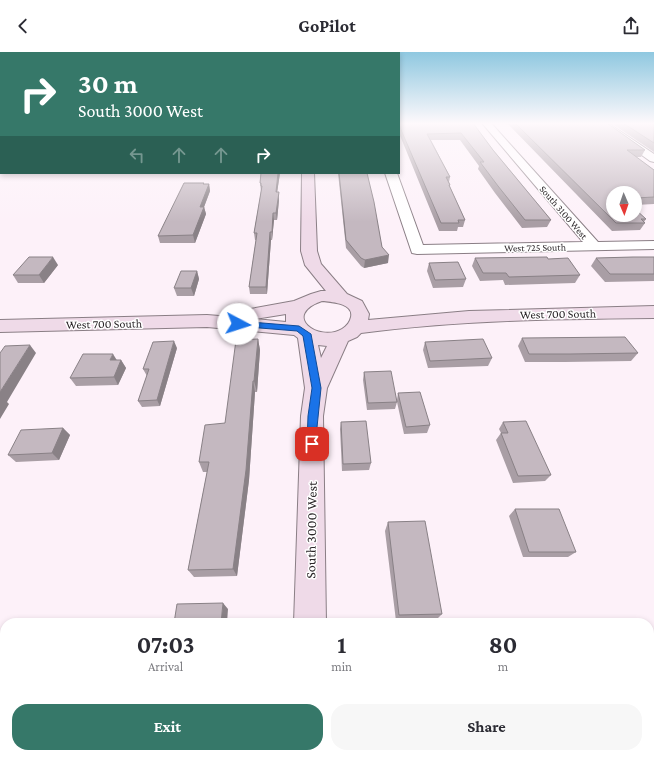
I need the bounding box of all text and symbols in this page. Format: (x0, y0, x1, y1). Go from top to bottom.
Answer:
icon: back (12, 15, 34, 37)
icon: share (620, 15, 642, 37)
text: GoPilot (298, 16, 356, 36)
icon: right (12, 68, 64, 120)
text: 30 m (78, 68, 138, 99)
text: South 3000 West (78, 101, 203, 121)
icon: left (126, 144, 148, 166)
icon: ahead (168, 144, 190, 166)
icon: ahead (210, 144, 232, 166)
icon: right (252, 144, 274, 166)
street label: South 3100 West (537, 183, 590, 242)
north arrow (606, 186, 642, 222)
map controls (606, 186, 642, 222)
street label: West 725 South (504, 241, 567, 254)
position arrow (217, 303, 259, 345)
street label: West 700 South (520, 306, 597, 322)
street label: West 700 South (66, 316, 143, 332)
pin (295, 427, 329, 461)
icon: arrive (301, 433, 323, 455)
street label: South 3000 West (302, 481, 320, 579)
text: 07:03 (137, 631, 195, 658)
text: 1 (337, 631, 346, 658)
text: 80 (489, 631, 517, 658)
text: Arrival (148, 659, 183, 674)
text: min (331, 659, 352, 674)
text: m (498, 659, 508, 674)
button: Exit (12, 704, 323, 750)
button: Share (331, 704, 642, 750)

